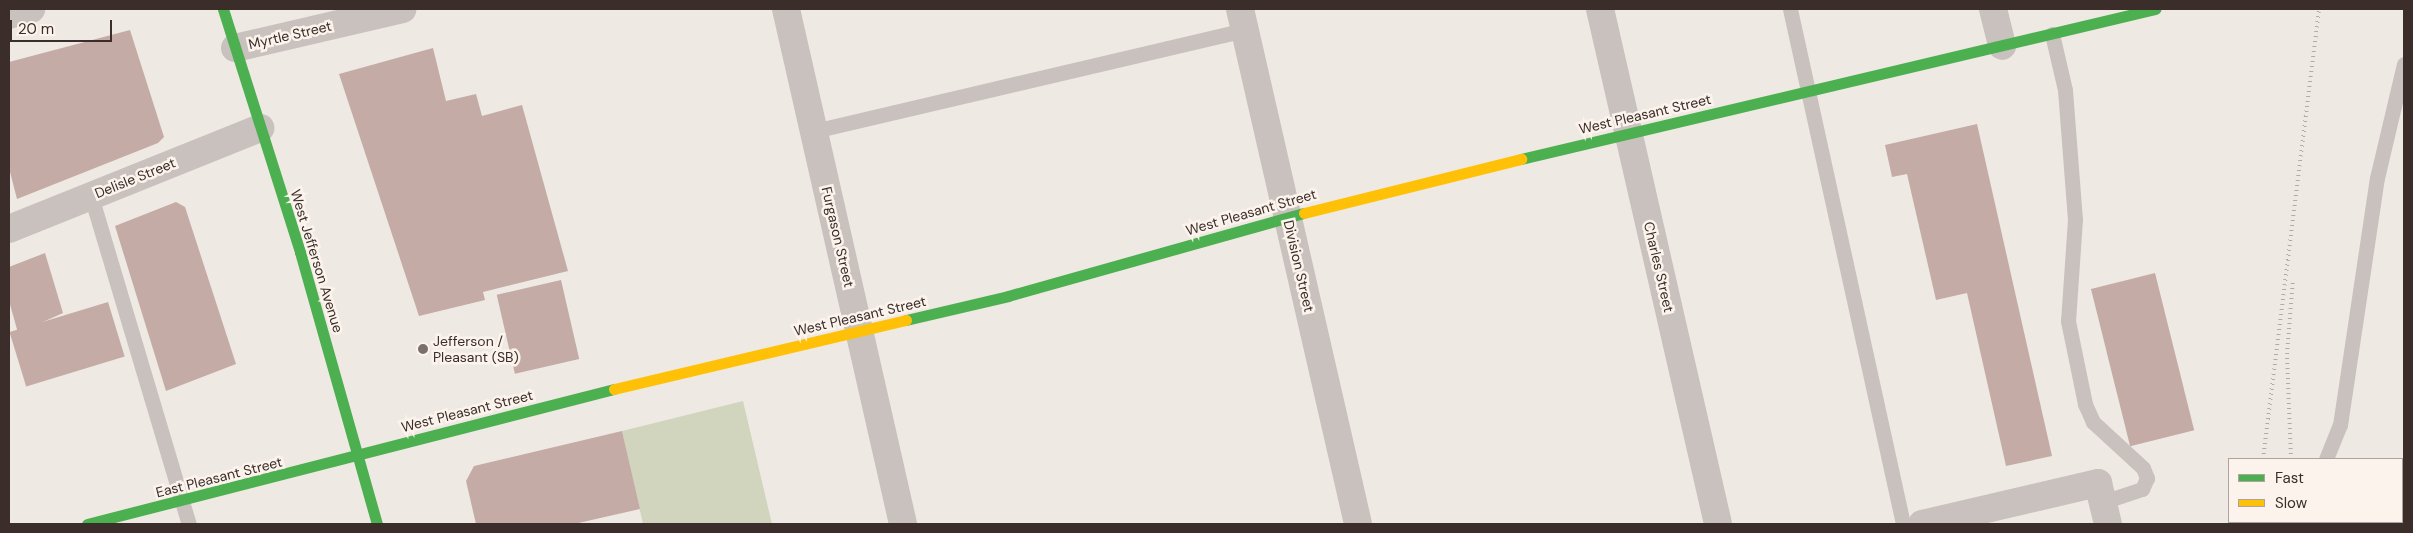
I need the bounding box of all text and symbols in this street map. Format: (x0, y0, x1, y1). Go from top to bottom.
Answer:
scale bar (12, 10, 115, 42)
street label: Myrtle Street (247, 17, 333, 53)
text: 20 m (18, 19, 54, 39)
street label: West Pleasant Street (1577, 91, 1713, 137)
street label: Delisle Street (92, 154, 178, 202)
street label: Furgason Street (818, 185, 858, 289)
street label: West Pleasant Street (1184, 185, 1318, 239)
street label: West Jefferson Avenue (287, 187, 347, 335)
street label: Division Street (1280, 218, 1318, 314)
street label: Charles Street (1640, 220, 1678, 314)
street label: West Pleasant Street (792, 293, 928, 339)
place label: Jefferson / Pleasant (SB) (433, 333, 519, 366)
marker: Jefferson / Pleasant (SB) (417, 343, 429, 355)
street label: West Pleasant Street (399, 387, 535, 435)
street label: East Pleasant Street (154, 453, 284, 501)
legend (2228, 458, 2403, 523)
text: Fast (2275, 468, 2304, 488)
text: Slow (2275, 493, 2307, 513)

